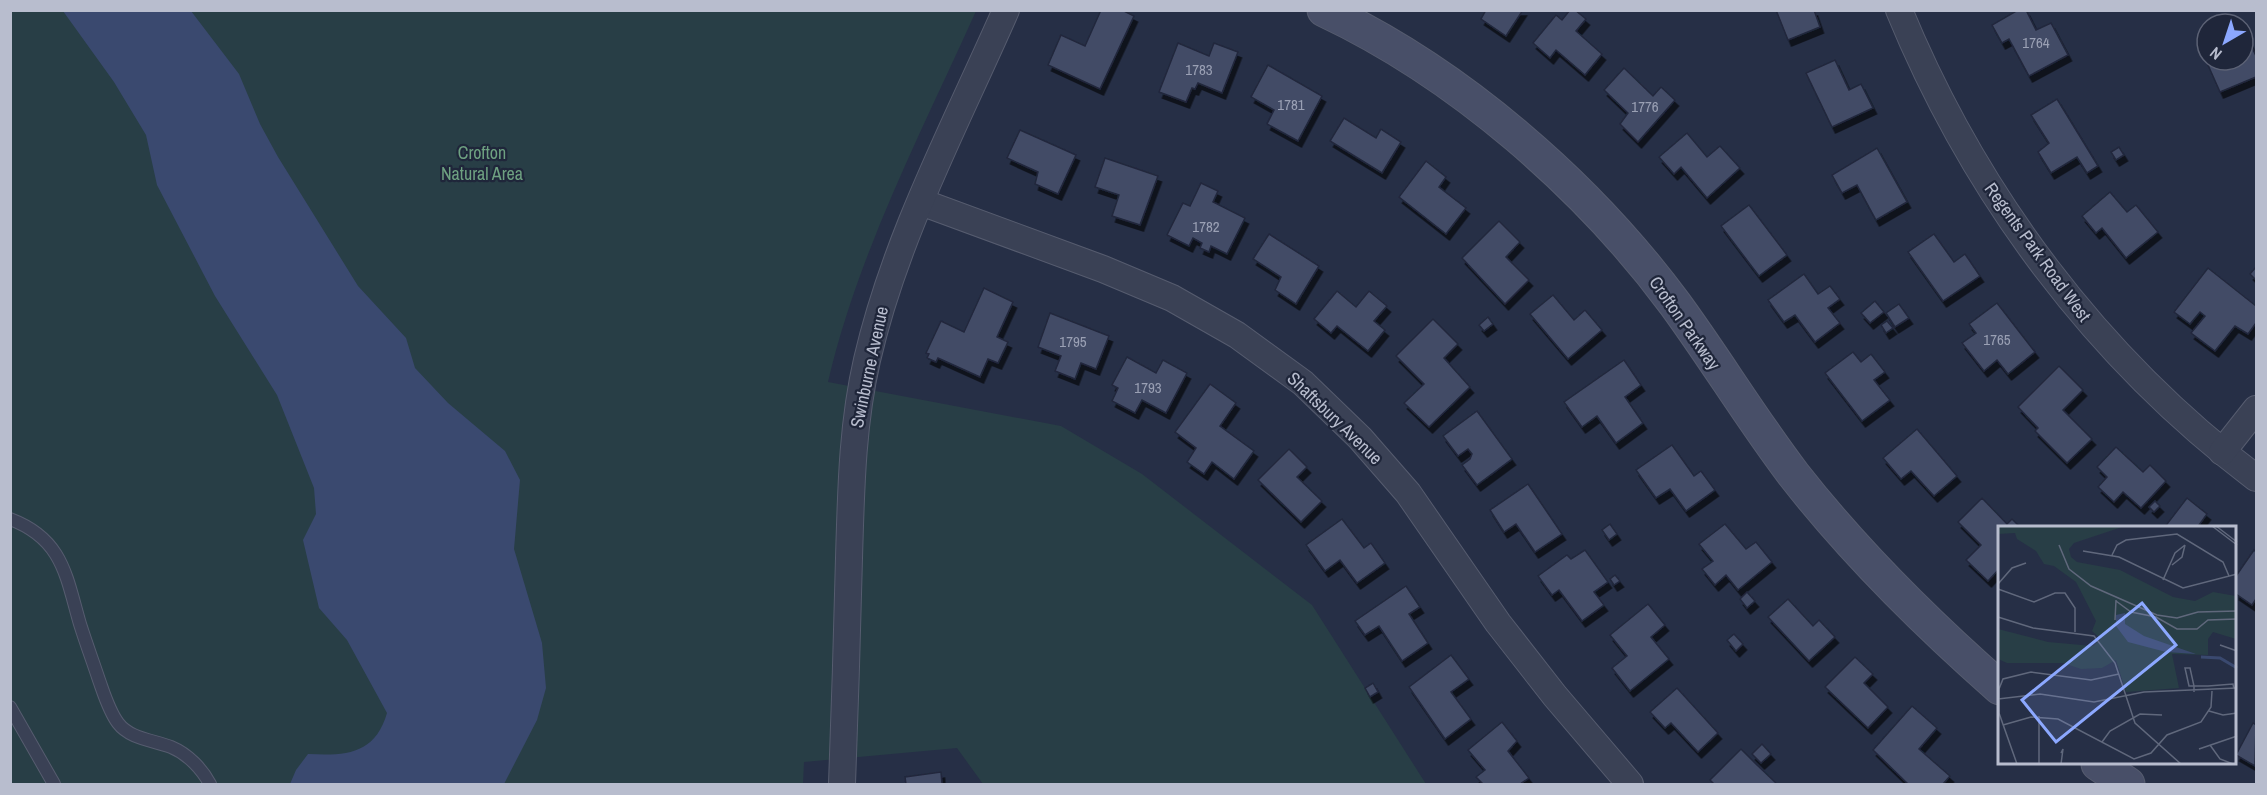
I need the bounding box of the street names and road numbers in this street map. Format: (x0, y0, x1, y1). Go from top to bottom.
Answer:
street label: Regents Park Road West (1979, 177, 2097, 327)
street label: Crofton Parkway (1643, 271, 1727, 375)
street label: Swinburne Avenue (844, 304, 894, 430)
street label: Shaftsbury Avenue (1282, 366, 1388, 470)

